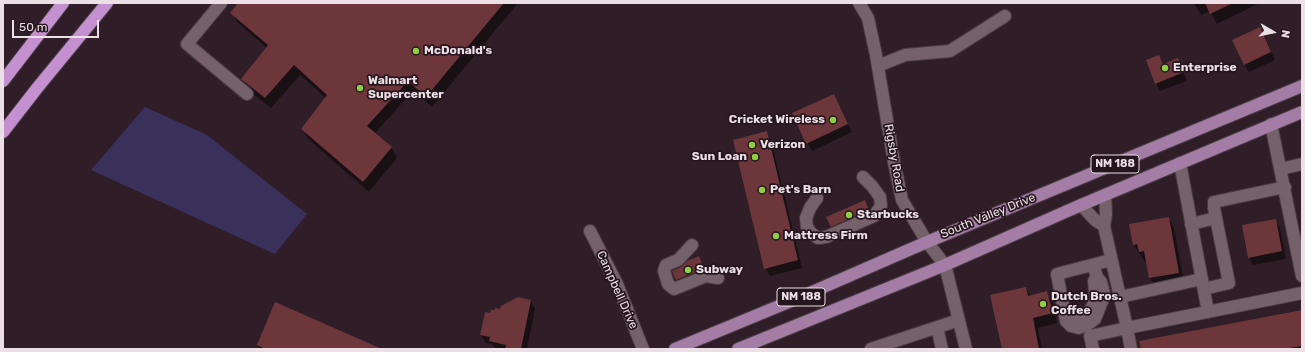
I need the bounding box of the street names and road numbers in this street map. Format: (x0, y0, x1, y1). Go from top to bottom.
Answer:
street label: Rigsby Road (881, 123, 907, 193)
road number: NM 188 (1091, 155, 1139, 173)
street label: South Valley Drive (938, 190, 1038, 242)
street label: Campbell Drive (593, 249, 641, 331)
road number: NM 188 (777, 288, 825, 306)

